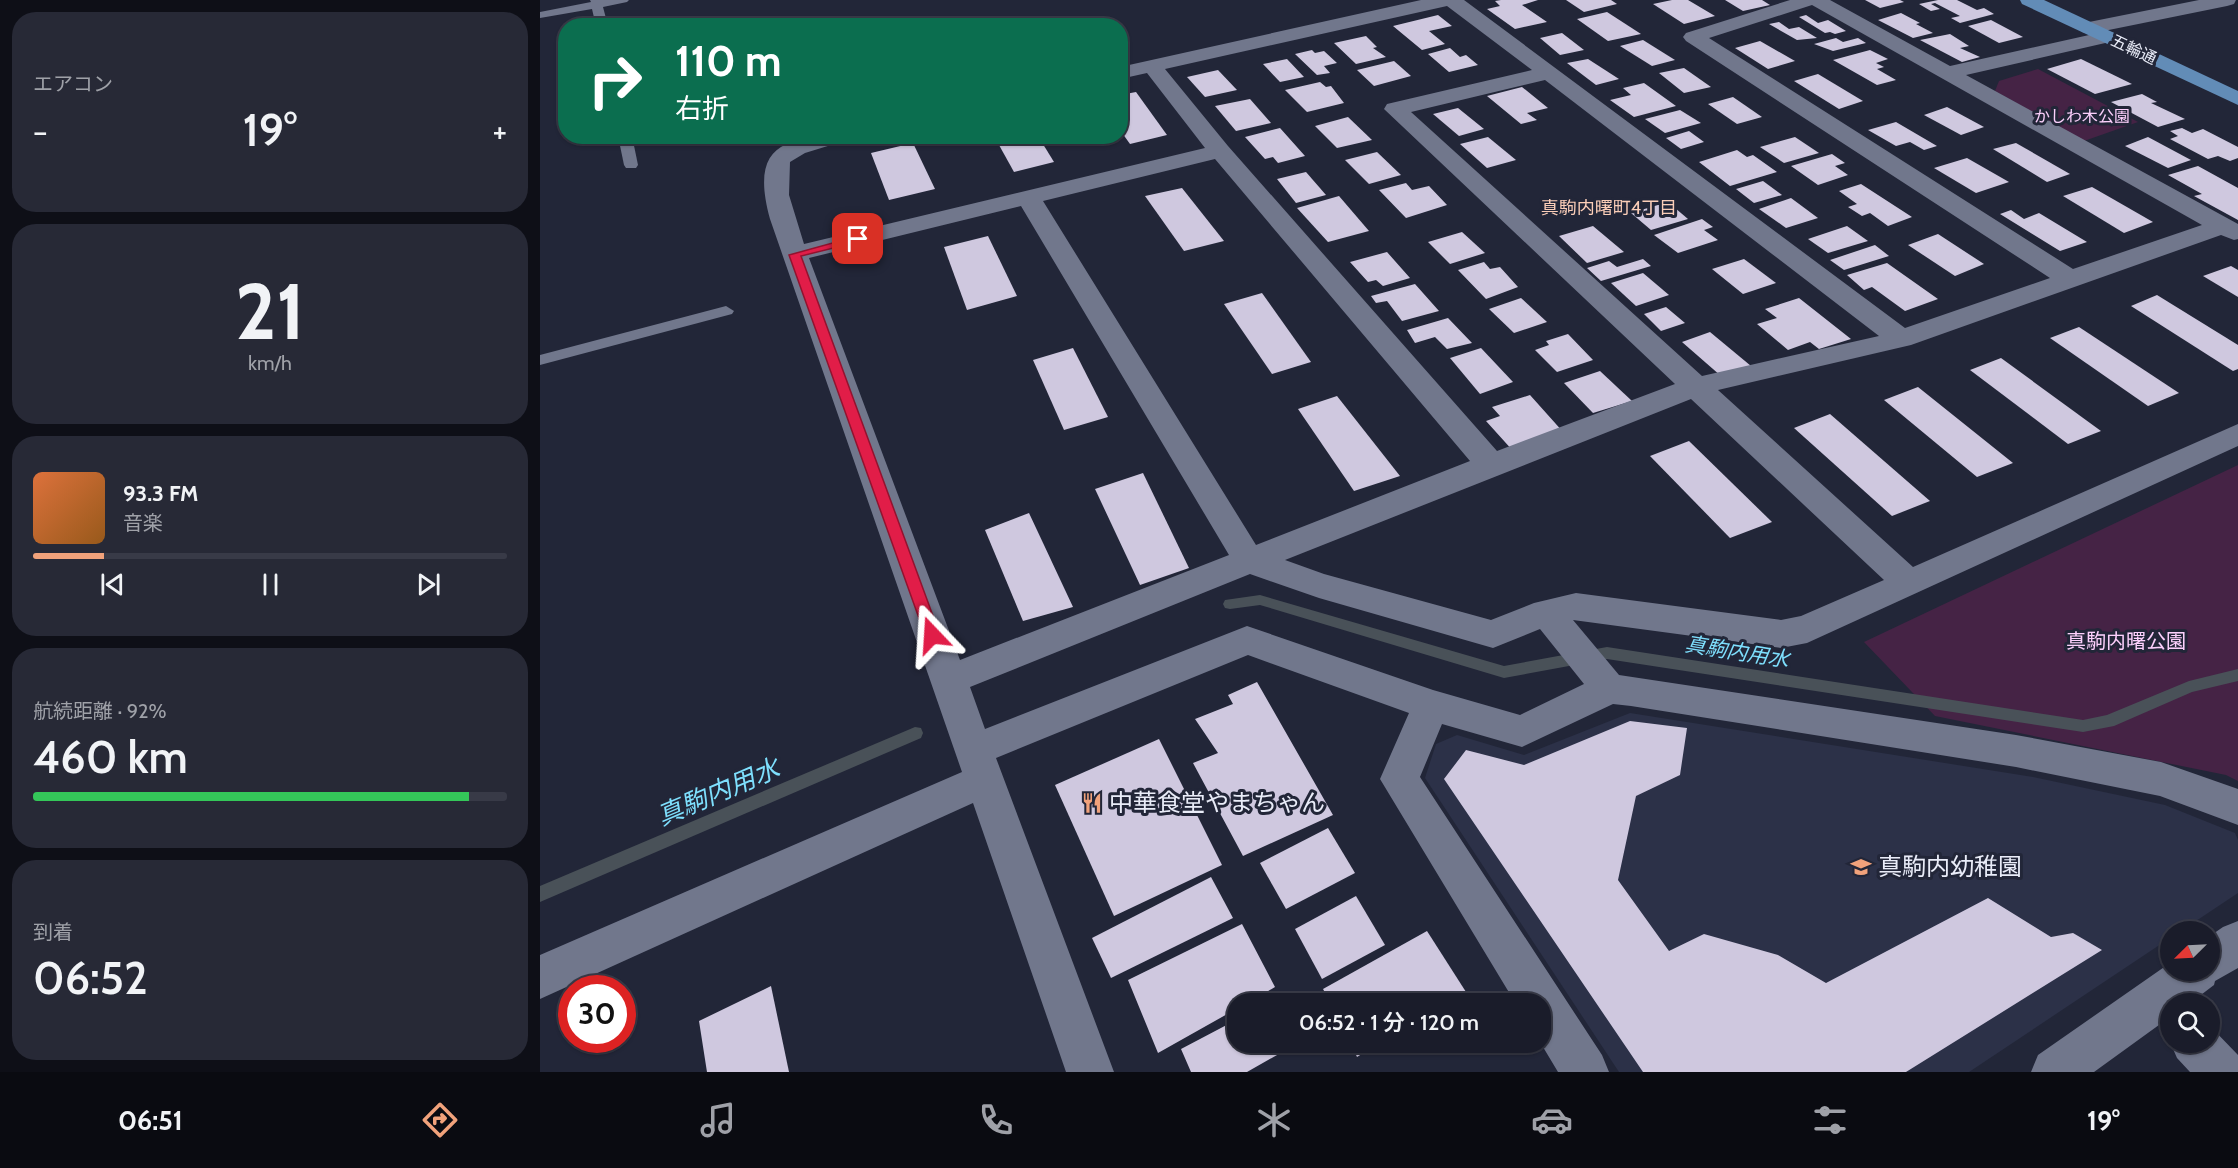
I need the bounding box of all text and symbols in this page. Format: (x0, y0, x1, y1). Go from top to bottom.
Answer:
street label: 五輪通 (2108, 31, 2160, 68)
text: 110 m (675, 35, 782, 87)
icon: right (576, 42, 654, 120)
text: エアコン (33, 72, 113, 96)
text: 右折 (675, 92, 729, 125)
text: 19° (243, 103, 297, 157)
park label: かしわ木公園 (2034, 107, 2130, 126)
text: − (33, 111, 48, 151)
text: + (492, 111, 507, 151)
district label: 真駒内曙町4丁目 (1541, 197, 1677, 219)
pin (832, 213, 883, 264)
icon: arrive (841, 222, 874, 255)
text: 21 (235, 264, 305, 359)
text: km/h (248, 351, 292, 375)
text: 93.3 FM (123, 480, 198, 507)
text: 音楽 (123, 511, 163, 535)
icon: previous (96, 568, 129, 601)
icon: pause (254, 568, 287, 601)
icon: next (412, 568, 445, 601)
position arrow (900, 603, 964, 667)
park label: 真駒内曙公園 (2066, 629, 2186, 653)
water label: 真駒内用水 (1683, 631, 1793, 672)
text: 航続距離 · 92% (33, 699, 167, 723)
text: 460 km (33, 730, 188, 784)
water label: 真駒内用水 (652, 751, 787, 832)
place label: 中華食堂やまちゃん (1109, 788, 1325, 817)
restaurant icon: 中華食堂やまちゃん (1080, 791, 1104, 815)
place label: 真駒内幼稚園 (1878, 852, 2022, 881)
school or university icon: 真駒内幼稚園 (1849, 855, 1873, 879)
text: 到着 (33, 920, 73, 944)
north arrow (2160, 921, 2220, 981)
map controls (2160, 921, 2220, 1053)
text: 06:52 (33, 951, 148, 1005)
speed limit sign: 30 (558, 975, 636, 1053)
button: search (2160, 993, 2220, 1053)
text: 06:52 · 1 分 · 120 m (1299, 1009, 1479, 1036)
icon: directions (419, 1099, 461, 1141)
icon: music (697, 1099, 739, 1141)
icon: phone (975, 1099, 1017, 1141)
icon: climate (1253, 1099, 1295, 1141)
icon: car (1531, 1099, 1573, 1141)
icon: filters (1809, 1099, 1851, 1141)
text: 06:51 (118, 1104, 183, 1137)
text: 19° (2087, 1104, 2120, 1137)

